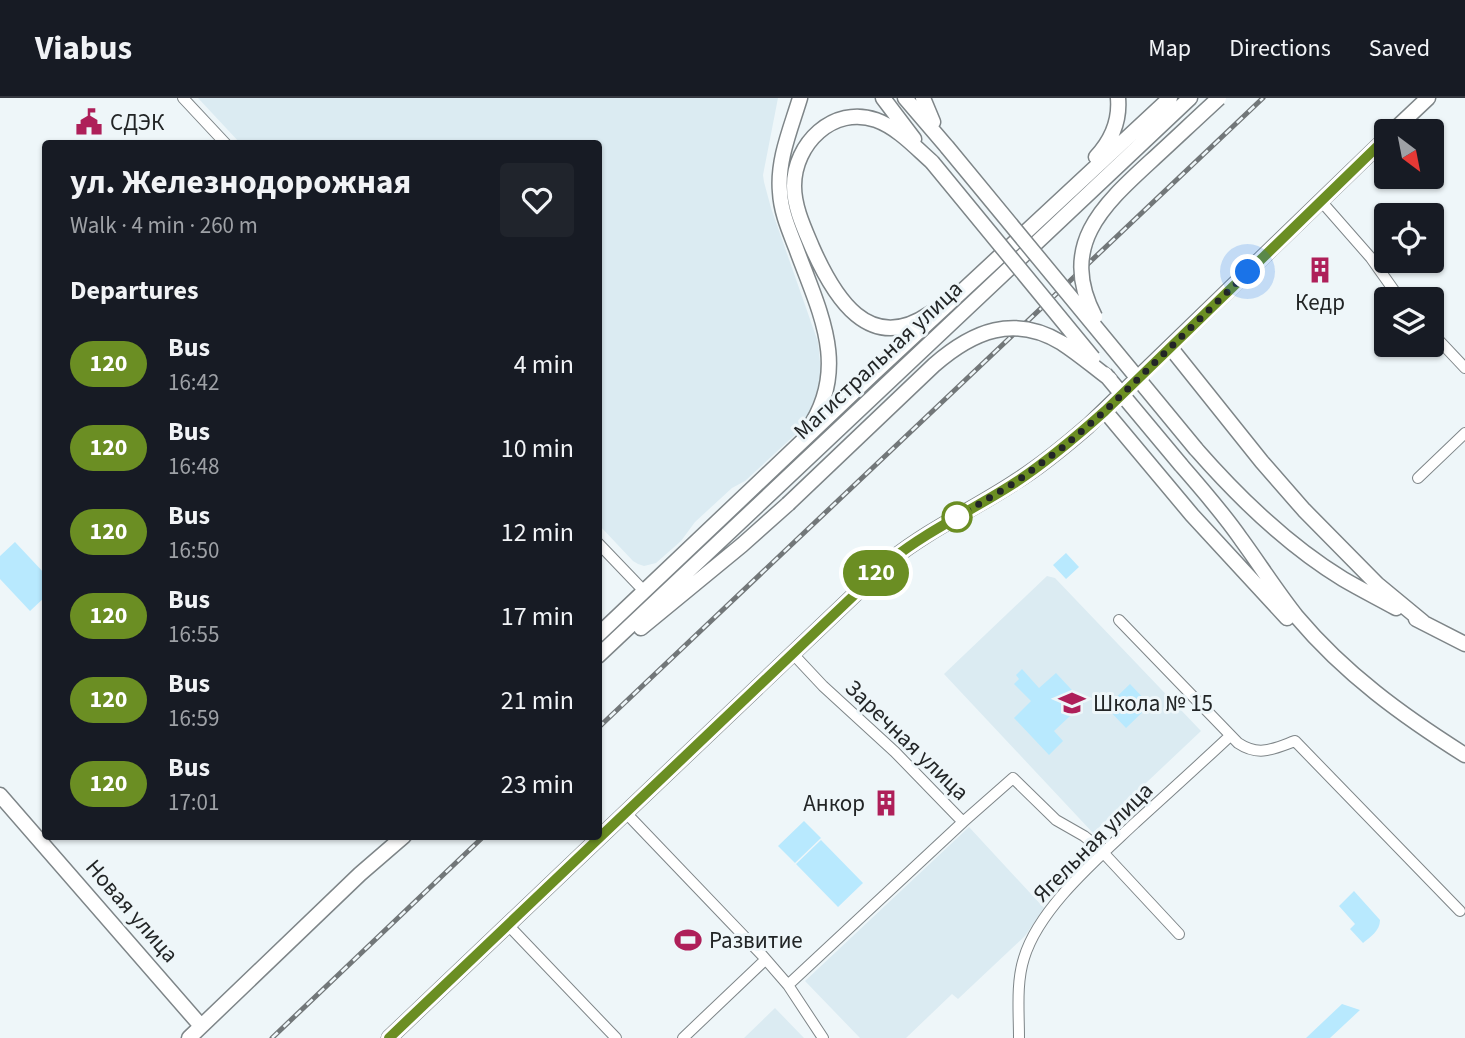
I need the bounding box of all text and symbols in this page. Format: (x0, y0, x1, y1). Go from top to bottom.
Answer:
text: Viabus (35, 25, 132, 72)
text: Map (1148, 31, 1191, 66)
text: Directions (1229, 31, 1331, 66)
text: Saved (1369, 31, 1430, 66)
place label: СДЭК (110, 106, 165, 139)
public building icon: СДЭК (74, 107, 104, 137)
north arrow (1374, 119, 1444, 189)
map controls (1374, 119, 1444, 357)
text: ул. Железнодорожная (70, 159, 411, 206)
button: heart (500, 163, 574, 237)
button: locate (1374, 203, 1444, 273)
text: Walk · 4 min · 260 m (70, 209, 258, 242)
your location (1230, 254, 1265, 289)
building icon: Кедр (1305, 255, 1335, 285)
text: Departures (70, 272, 198, 309)
street label: Магистральная улица (786, 273, 970, 447)
place label: Кедр (1295, 286, 1345, 319)
button: layers (1374, 287, 1444, 357)
text: Bus (168, 329, 210, 366)
text: 120 (89, 346, 128, 381)
text: 4 min (514, 346, 574, 383)
text: 16:42 (168, 366, 219, 399)
text: Bus (168, 413, 210, 450)
text: 120 (89, 430, 128, 465)
text: 10 min (501, 430, 574, 467)
text: 16:48 (168, 450, 219, 483)
text: Bus (168, 497, 210, 534)
unlabelled marker (942, 502, 972, 532)
text: 120 (89, 514, 128, 549)
text: 12 min (501, 514, 574, 551)
text: 16:50 (168, 534, 219, 567)
line badge: 120 (836, 550, 916, 596)
text: 120 (857, 555, 895, 590)
text: Bus (168, 581, 210, 618)
text: 120 (89, 598, 128, 633)
text: 17 min (501, 598, 574, 635)
text: 16:55 (168, 618, 219, 651)
text: Bus (168, 665, 210, 702)
street label: Заречная улица (837, 672, 977, 808)
text: 120 (89, 682, 128, 717)
text: 21 min (501, 682, 574, 719)
place label: Школа № 15 (1093, 687, 1213, 720)
school or university icon: Школа № 15 (1057, 688, 1087, 718)
text: 16:59 (168, 702, 219, 735)
text: Bus (168, 749, 210, 786)
text: 120 (89, 766, 128, 801)
text: 23 min (501, 766, 574, 803)
street label: Ягельная улица (1025, 774, 1161, 910)
text: 17:01 (168, 786, 219, 819)
place label: Анкор (803, 787, 865, 820)
building icon: Анкор (871, 788, 901, 818)
street label: Новая улица (78, 852, 186, 970)
place label: Развитие (709, 924, 803, 957)
sports icon: Развитие (673, 925, 703, 955)

